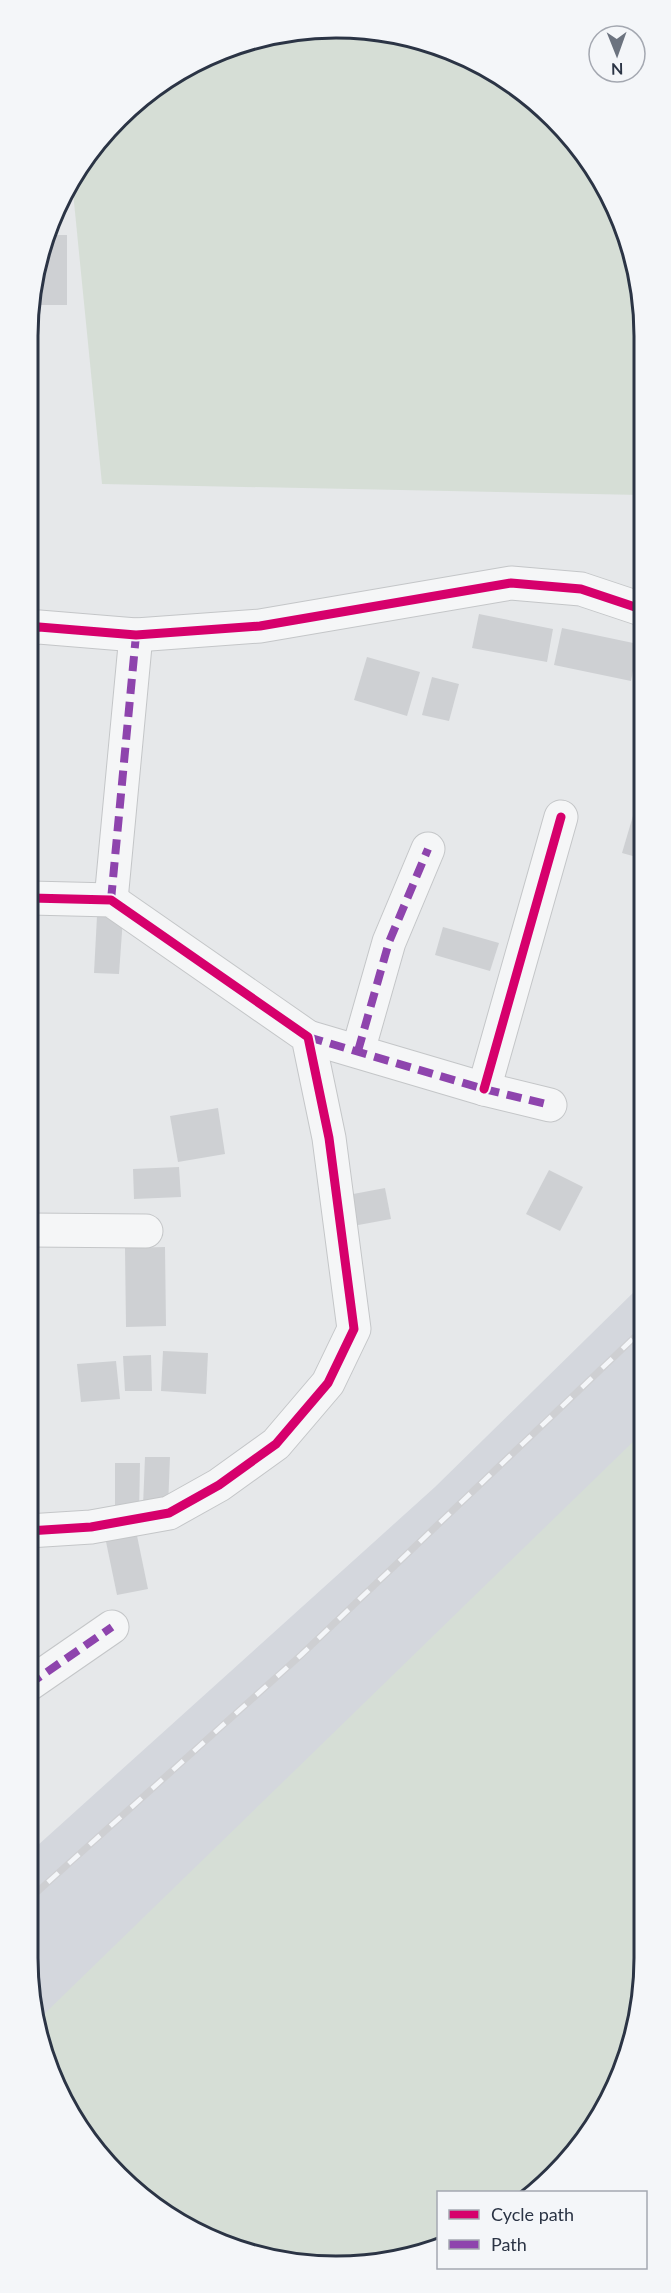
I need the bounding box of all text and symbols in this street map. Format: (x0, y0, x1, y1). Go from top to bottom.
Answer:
north arrow (587, 24, 647, 84)
text: N (611, 60, 624, 79)
legend (437, 2191, 647, 2269)
text: Cycle path (491, 2203, 574, 2225)
text: Path (491, 2233, 527, 2255)

